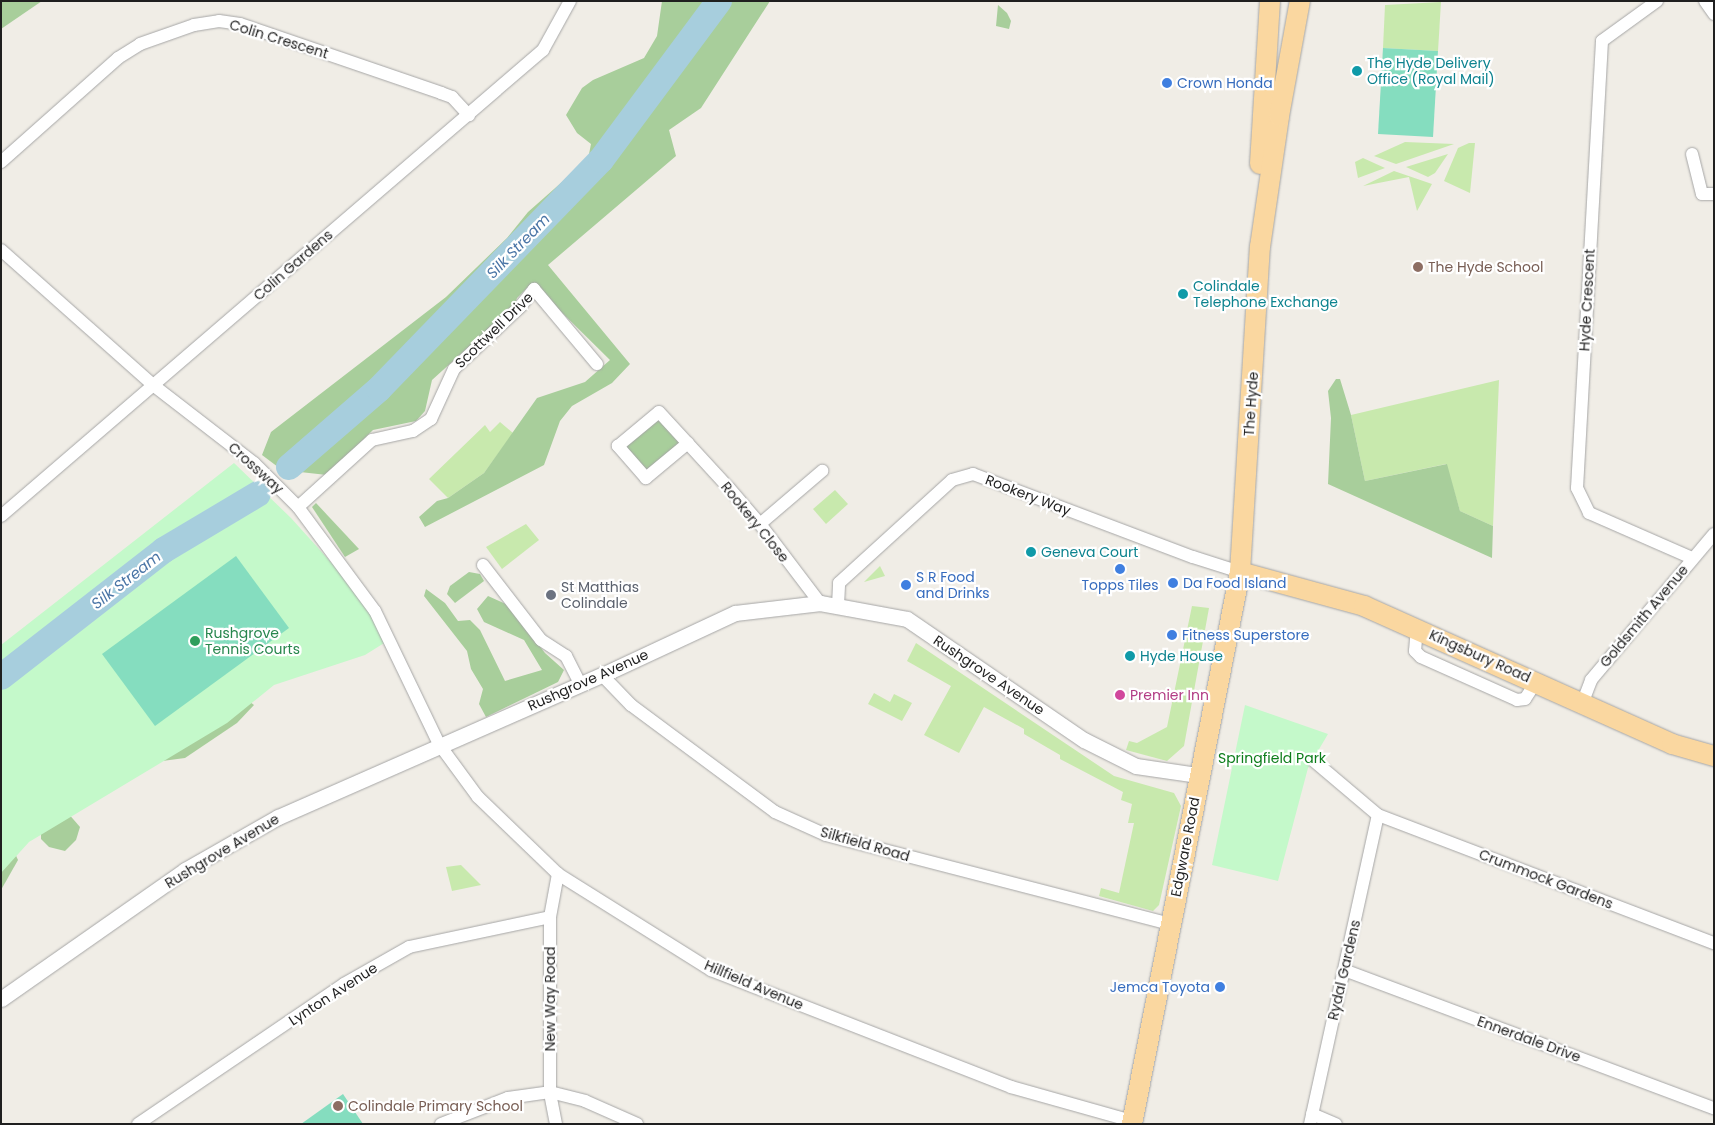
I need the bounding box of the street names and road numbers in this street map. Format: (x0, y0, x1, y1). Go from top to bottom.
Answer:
street label: Colin Crescent (227, 16, 331, 62)
street label: Colin Gardens (250, 226, 336, 304)
street label: Hyde Crescent (1576, 248, 1598, 352)
street label: Scottwell Drive (452, 289, 536, 371)
street label: The Hyde (1240, 371, 1262, 437)
street label: Crossway (225, 439, 287, 497)
street label: Rookery Way (983, 471, 1073, 519)
street label: Rookery Close (718, 478, 792, 566)
street label: Goldsmith Avenue (1596, 561, 1692, 671)
street label: Kingsbury Road (1427, 626, 1533, 686)
street label: Rushgrove Avenue (930, 632, 1048, 718)
street label: Rushgrove Avenue (525, 646, 651, 714)
street label: Edgware Road (1167, 796, 1203, 898)
street label: Rushgrove Avenue (162, 810, 282, 892)
street label: Silkfield Road (818, 823, 912, 865)
street label: Crummock Gardens (1477, 846, 1615, 912)
street label: Rydal Gardens (1324, 918, 1364, 1022)
street label: New Way Road (542, 947, 558, 1051)
street label: Hillfield Avenue (702, 957, 806, 1013)
street label: Lynton Avenue (286, 959, 380, 1029)
street label: Ennerdale Drive (1475, 1012, 1583, 1066)

